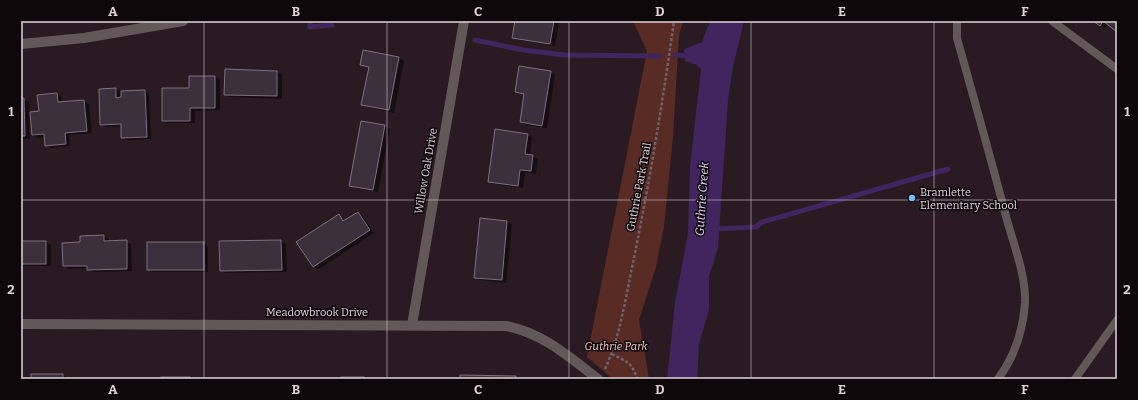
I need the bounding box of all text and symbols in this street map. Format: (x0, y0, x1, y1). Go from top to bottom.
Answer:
text: A (108, 4, 118, 19)
text: B (292, 4, 300, 19)
text: C (474, 4, 482, 19)
text: D (655, 4, 665, 19)
text: E (838, 4, 846, 19)
text: F (1021, 4, 1029, 19)
text: 1 (8, 104, 14, 119)
text: 1 (1124, 104, 1130, 119)
street label: Willow Oak Drive (412, 127, 440, 215)
street label: Guthrie Park Trail (624, 141, 654, 233)
water label: Guthrie Creek (692, 161, 712, 236)
place label: Bramlette Elementary School (920, 186, 1017, 212)
marker: Bramlette Elementary School (907, 193, 917, 203)
text: 2 (7, 282, 15, 297)
text: 2 (1123, 282, 1131, 297)
street label: Meadowbrook Drive (266, 306, 368, 319)
park label: Guthrie Park (585, 340, 649, 353)
text: A (108, 382, 118, 397)
text: B (292, 382, 300, 397)
text: C (474, 382, 482, 397)
text: D (655, 382, 665, 397)
text: E (838, 382, 846, 397)
text: F (1021, 382, 1029, 397)

